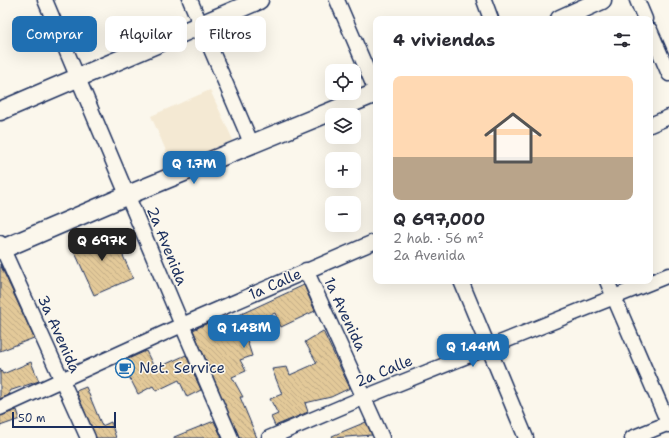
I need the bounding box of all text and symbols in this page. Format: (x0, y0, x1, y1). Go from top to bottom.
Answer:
chip: Comprar (12, 16, 97, 52)
chip: Alquilar (105, 16, 187, 52)
chip: Filtros (195, 16, 266, 52)
text: 4 viviendas (393, 29, 495, 51)
icon: filters (611, 29, 633, 51)
map controls (325, 64, 361, 232)
button: locate (325, 64, 361, 100)
icon: home (477, 102, 549, 174)
button: layers (325, 108, 361, 144)
pin: Q 1.7M (161, 151, 227, 185)
button: + (325, 152, 361, 188)
text: Q 1.7M (172, 155, 216, 172)
button: − (325, 196, 361, 232)
street label: 2a Avenida (142, 204, 192, 289)
text: Q 697,000 (393, 208, 485, 230)
pin: Q 697K (69, 228, 135, 262)
text: 2 hab. · 56 m² (393, 230, 484, 247)
text: Q 697K (77, 232, 127, 249)
text: 2a Avenida (393, 247, 465, 264)
street label: 1a Calle (245, 264, 305, 304)
street label: 1a Avenida (319, 274, 371, 355)
street label: 3a Avenida (33, 292, 85, 377)
pin: Q 1.48M (207, 315, 281, 349)
text: Q 1.48M (217, 319, 271, 336)
pin: Q 1.44M (436, 334, 510, 368)
text: Q 1.44M (446, 338, 500, 355)
street label: 2a Calle (352, 350, 416, 392)
cafe icon: Net. Service (114, 357, 136, 379)
place label: Net. Service (139, 358, 225, 378)
scale bar (12, 410, 116, 429)
text: 50 m (18, 411, 46, 426)

